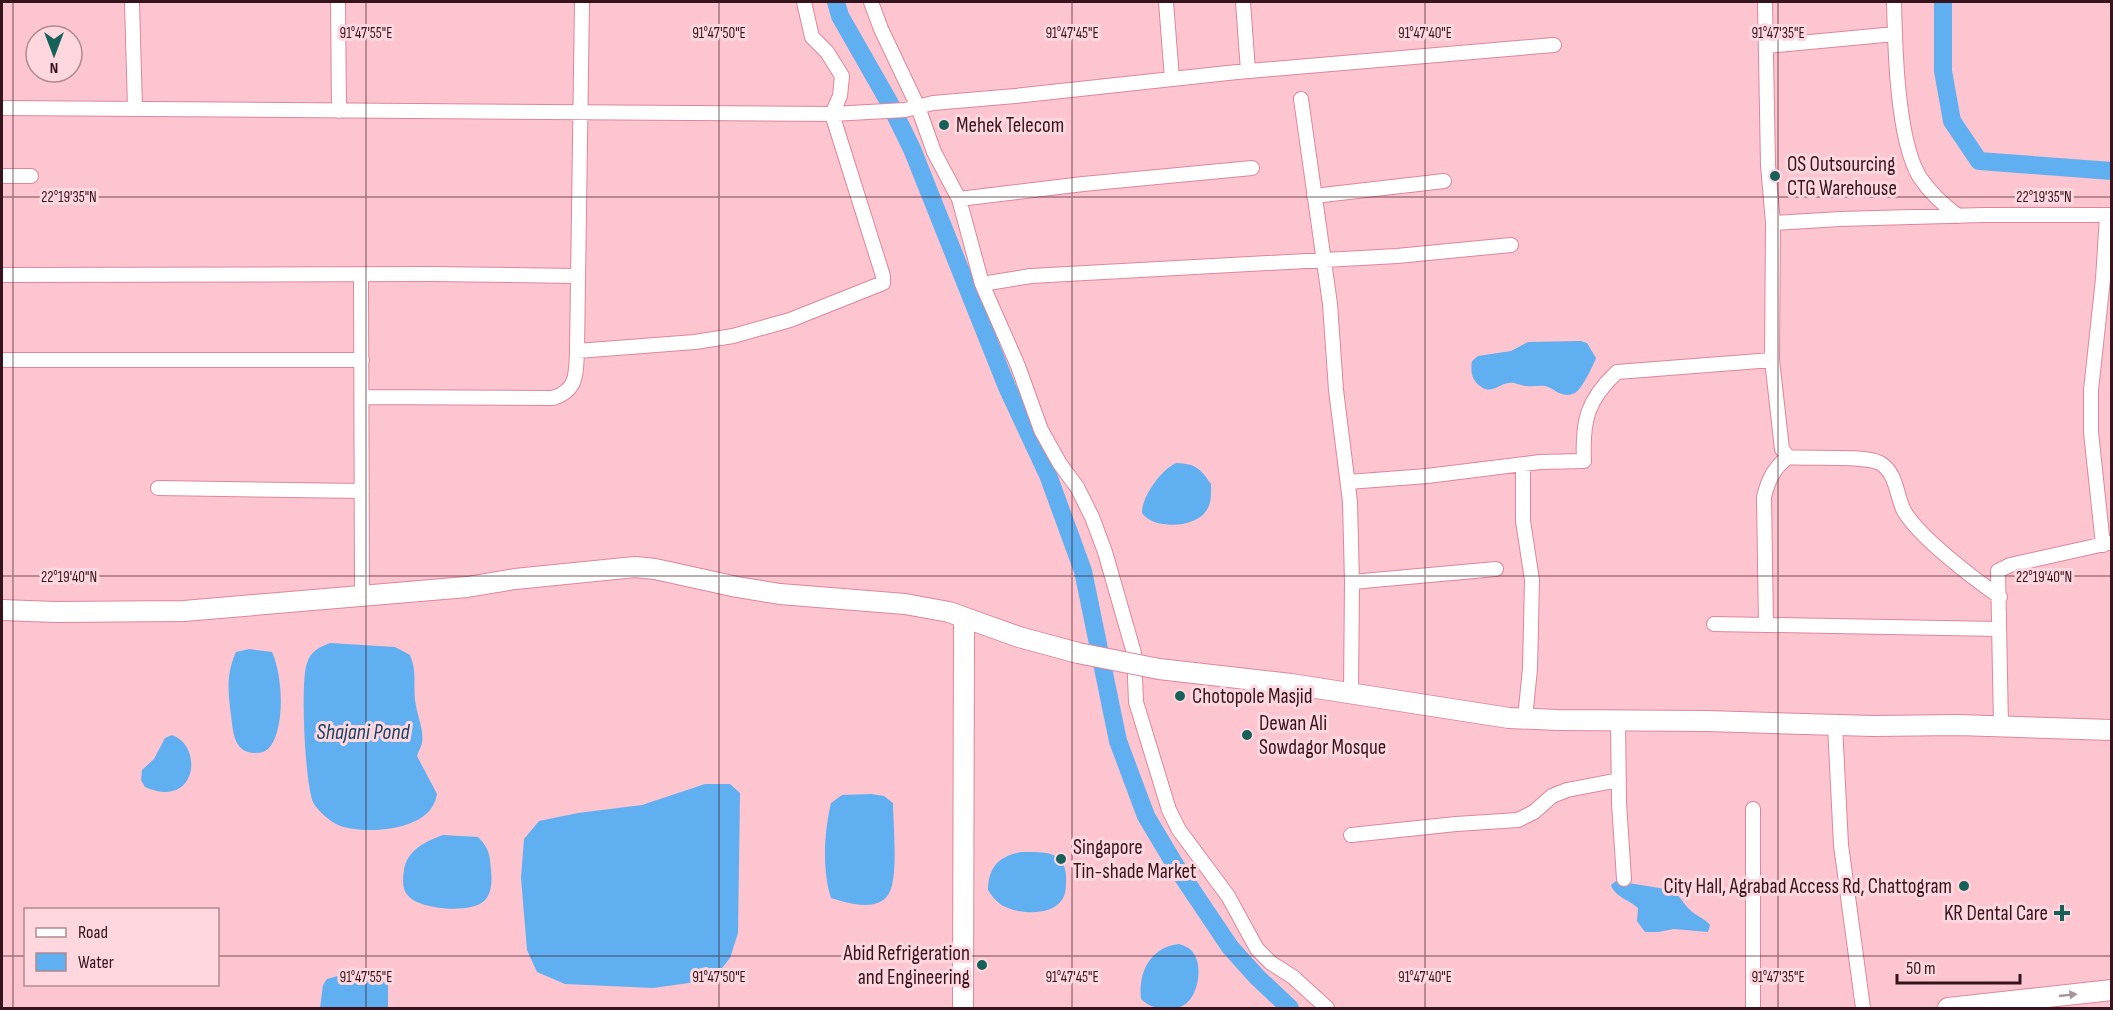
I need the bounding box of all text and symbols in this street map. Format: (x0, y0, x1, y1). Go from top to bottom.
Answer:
north arrow (24, 24, 84, 84)
text: 91°47'55"E (340, 24, 392, 43)
text: 91°47'50"E (692, 24, 746, 43)
text: 91°47'45"E (1045, 24, 1099, 43)
text: 91°47'40"E (1398, 24, 1452, 43)
text: 91°47'35"E (1751, 24, 1805, 43)
text: N (50, 58, 58, 77)
place label: Mehek Telecom (956, 113, 1064, 138)
marker: Mehek Telecom (937, 118, 951, 132)
place label: OS Outsourcing CTG Warehouse (1787, 152, 1897, 201)
marker: OS Outsourcing CTG Warehouse (1768, 169, 1782, 183)
text: 22°19'35"N (41, 188, 97, 207)
text: 22°19'35"N (2016, 188, 2072, 207)
text: 22°19'40"N (41, 568, 97, 587)
text: 22°19'40"N (2016, 568, 2072, 587)
place label: Chotopole Masjid (1192, 684, 1312, 709)
marker: Chotopole Masjid (1173, 689, 1187, 703)
place label: Dewan Ali Sowdagor Mosque (1259, 711, 1386, 760)
water label: Shajani Pond (316, 719, 411, 746)
marker: Dewan Ali Sowdagor Mosque (1240, 728, 1254, 742)
place label: Singapore Tin-shade Market (1073, 835, 1196, 884)
marker: Singapore Tin-shade Market (1054, 852, 1068, 866)
place label: City Hall, Agrabad Access Rd, Chattogram (1664, 874, 1952, 899)
marker: City Hall, Agrabad Access Rd, Chattogram (1957, 879, 1971, 893)
place label: KR Dental Care (1944, 901, 2048, 926)
marker: KR Dental Care (2053, 904, 2071, 922)
legend (24, 908, 219, 986)
text: Road (78, 922, 108, 943)
place label: Abid Refrigeration and Engineering (843, 941, 970, 990)
scale bar (1897, 947, 2020, 985)
text: Water (78, 952, 114, 973)
marker: Abid Refrigeration and Engineering (975, 958, 989, 972)
text: 50 m (1906, 958, 1936, 979)
text: 91°47'55"E (340, 968, 392, 987)
text: 91°47'50"E (692, 968, 746, 987)
text: 91°47'45"E (1045, 968, 1099, 987)
text: 91°47'40"E (1398, 968, 1452, 987)
text: 91°47'35"E (1751, 968, 1805, 987)
one-way arrow (2059, 990, 2078, 1000)

